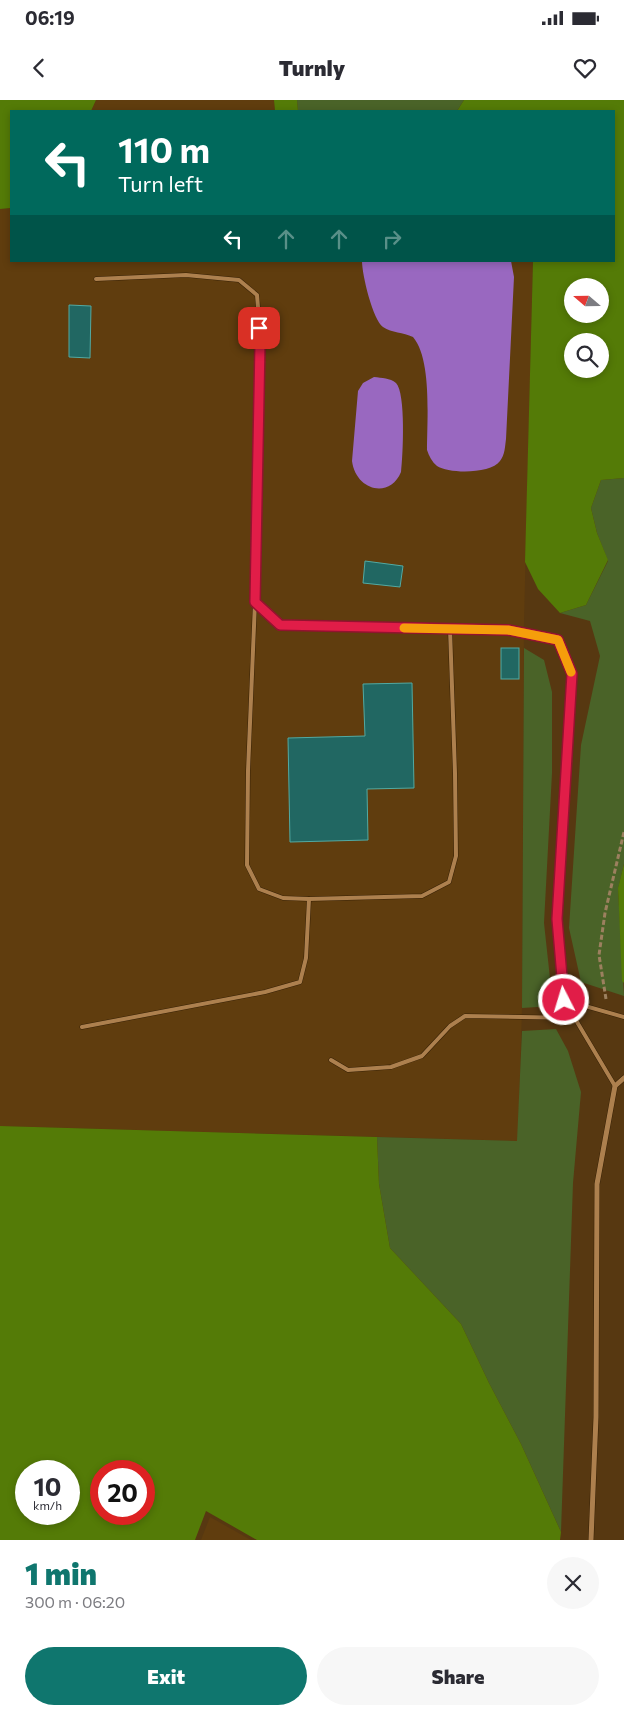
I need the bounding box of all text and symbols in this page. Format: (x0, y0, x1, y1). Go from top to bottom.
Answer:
text: 06:19 (25, 6, 75, 29)
icon: back (25, 54, 53, 82)
text: Turnly (279, 54, 345, 81)
icon: heart (571, 54, 599, 82)
text: 110 m (118, 127, 210, 170)
icon: left (35, 130, 100, 195)
text: Turn left (118, 170, 203, 197)
icon: left (219, 225, 247, 253)
icon: ahead (272, 225, 300, 253)
icon: ahead (325, 225, 353, 253)
icon: right (378, 225, 406, 253)
north arrow (564, 278, 609, 322)
map controls (564, 278, 609, 378)
pin (238, 307, 280, 349)
icon: arrive (245, 314, 273, 342)
button: search (564, 333, 609, 378)
position arrow (537, 973, 589, 1025)
speed limit sign: 20 (90, 1460, 155, 1525)
text: 10 (34, 1471, 61, 1501)
text: km/h (33, 1498, 62, 1512)
text: 1 min (25, 1554, 97, 1591)
button: close (547, 1557, 599, 1609)
text: 300 m · 06:20 (25, 1592, 125, 1611)
button: Exit (25, 1647, 307, 1705)
button: Share (317, 1647, 599, 1705)

